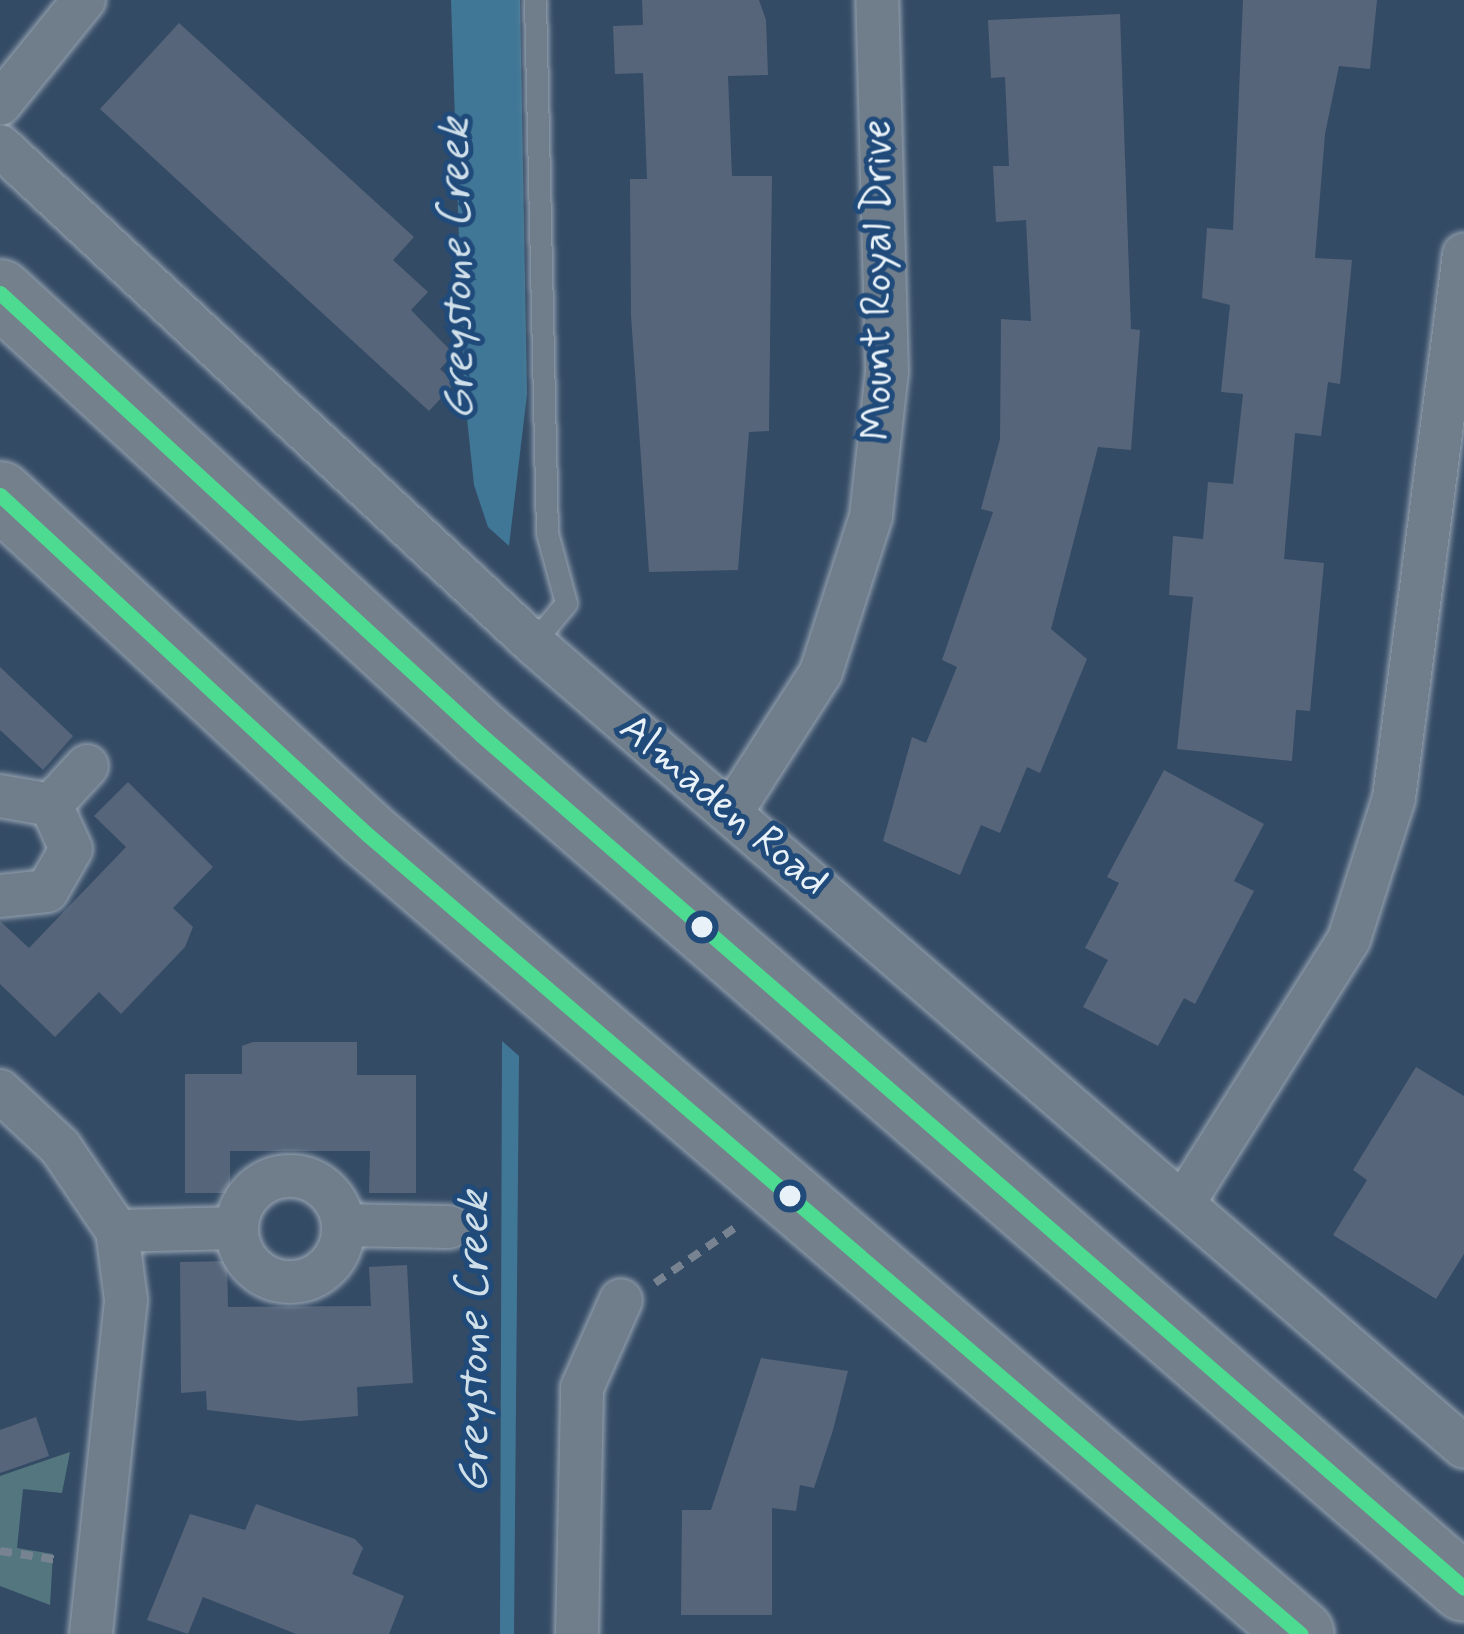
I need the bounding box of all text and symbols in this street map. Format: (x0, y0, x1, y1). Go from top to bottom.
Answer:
water label: Greystone Creek (428, 116, 488, 422)
street label: Mount Royal Drive (854, 119, 904, 441)
street label: Almaden Road (608, 704, 838, 908)
unlabelled marker (691, 916, 713, 938)
unlabelled marker (779, 1185, 801, 1207)
water label: Greystone Creek (448, 1189, 502, 1495)

